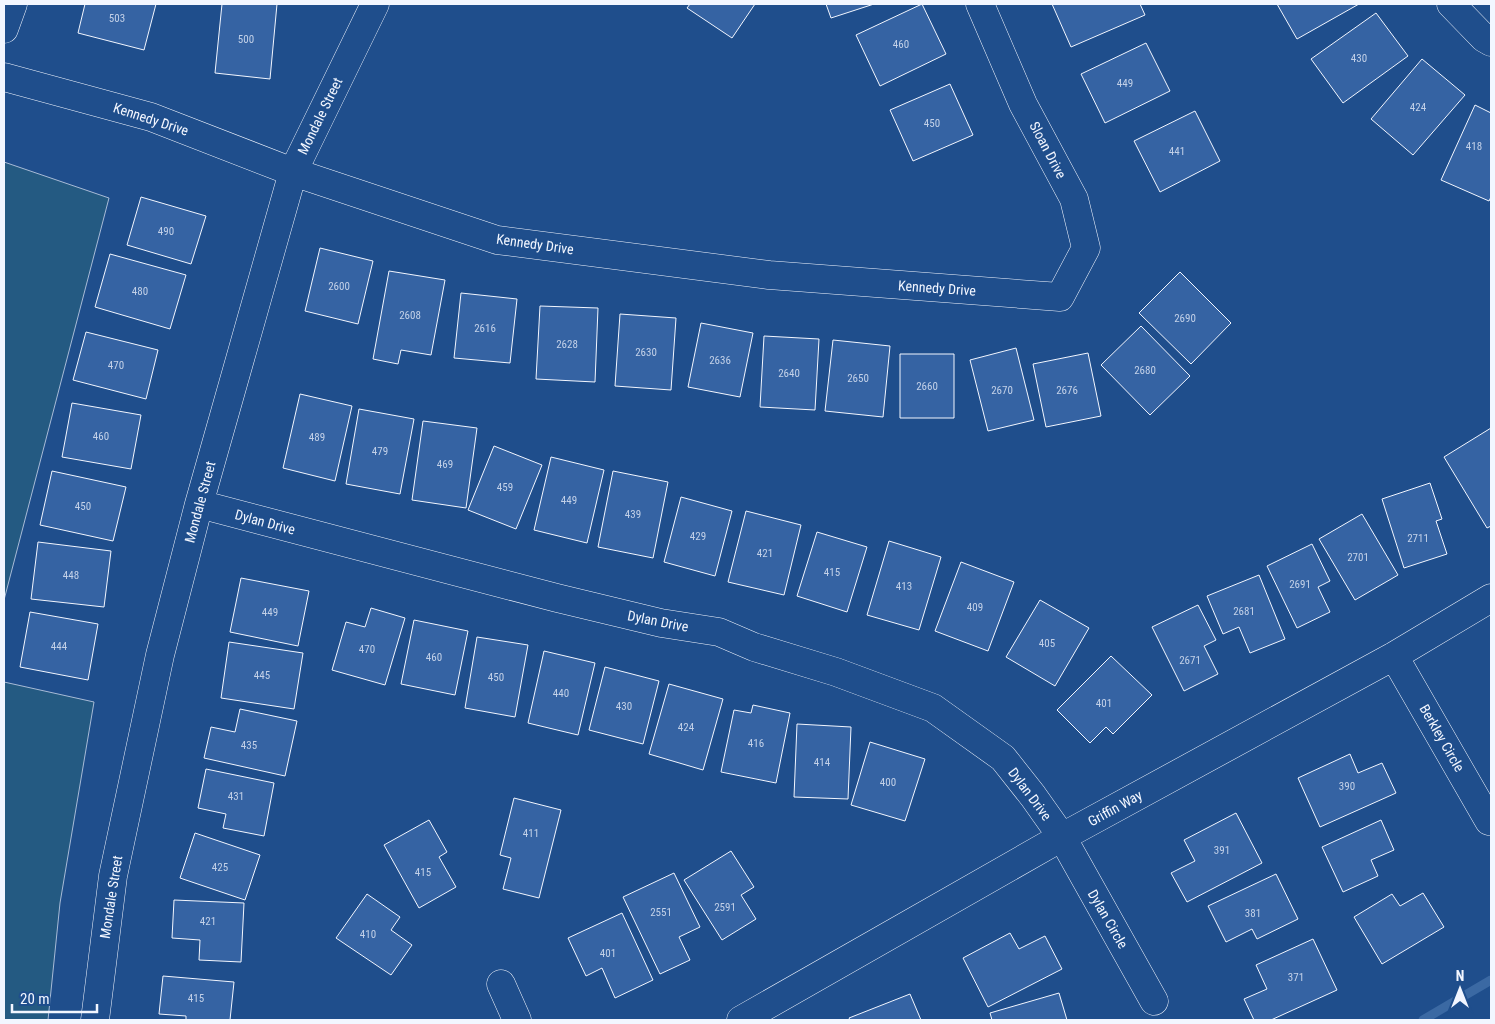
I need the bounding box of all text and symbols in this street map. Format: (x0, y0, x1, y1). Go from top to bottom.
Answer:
house number: 503 (109, 12, 125, 25)
house number: 500 (238, 33, 254, 46)
house number: 460 (893, 38, 909, 51)
house number: 430 (1351, 52, 1367, 65)
street label: Mondale Street (294, 75, 346, 157)
house number: 449 (1117, 77, 1133, 90)
street label: Kennedy Drive (111, 99, 191, 139)
house number: 424 (1410, 101, 1427, 114)
house number: 450 (924, 117, 940, 130)
street label: Sloan Drive (1026, 119, 1070, 182)
house number: 418 (1466, 140, 1482, 153)
house number: 441 (1169, 145, 1185, 158)
house number: 490 (158, 225, 174, 238)
street label: Kennedy Drive (495, 231, 575, 257)
street label: Kennedy Drive (897, 277, 977, 299)
house number: 2600 (328, 280, 350, 293)
house number: 480 (132, 285, 148, 298)
house number: 2608 (399, 309, 421, 322)
house number: 2690 (1174, 312, 1196, 325)
house number: 2616 (474, 322, 496, 335)
house number: 2628 (556, 338, 578, 351)
house number: 2630 (635, 346, 657, 359)
house number: 2636 (709, 354, 731, 367)
house number: 470 (108, 359, 124, 372)
house number: 2680 (1134, 364, 1156, 377)
house number: 2640 (778, 367, 800, 380)
house number: 2650 (847, 372, 869, 385)
house number: 2660 (916, 380, 938, 393)
house number: 2670 (991, 384, 1013, 397)
house number: 2676 (1056, 384, 1078, 397)
house number: 460 (93, 430, 109, 443)
house number: 489 (309, 431, 325, 444)
house number: 479 (372, 445, 388, 458)
house number: 469 (437, 458, 453, 471)
street label: Mondale Street (181, 459, 219, 545)
house number: 459 (497, 481, 513, 494)
house number: 449 (561, 494, 577, 507)
house number: 450 (75, 500, 91, 513)
street label: Dylan Drive (233, 506, 297, 538)
house number: 439 (625, 508, 641, 521)
house number: 429 (690, 530, 706, 543)
house number: 2711 (1407, 532, 1429, 545)
house number: 421 (757, 547, 773, 560)
house number: 2701 (1347, 551, 1369, 564)
house number: 415 (824, 566, 840, 579)
house number: 448 (63, 569, 79, 582)
house number: 2691 (1289, 578, 1311, 591)
house number: 413 (896, 580, 912, 593)
house number: 409 (967, 601, 983, 614)
house number: 2681 (1233, 605, 1255, 618)
house number: 449 (262, 606, 278, 619)
street label: Dylan Drive (626, 607, 690, 635)
house number: 405 (1039, 637, 1055, 650)
house number: 444 (51, 640, 68, 653)
house number: 470 (359, 643, 375, 656)
house number: 460 (426, 651, 442, 664)
house number: 2671 (1179, 654, 1201, 667)
house number: 445 (254, 669, 270, 682)
house number: 450 (488, 671, 504, 684)
house number: 440 (553, 687, 569, 700)
house number: 401 (1096, 697, 1112, 710)
house number: 430 (616, 700, 632, 713)
street label: Berkley Circle (1416, 702, 1468, 775)
house number: 424 (678, 721, 695, 734)
house number: 416 (748, 737, 764, 750)
house number: 435 (241, 739, 257, 752)
house number: 414 (814, 756, 831, 769)
street label: Dylan Drive (1005, 765, 1055, 824)
house number: 400 (880, 776, 896, 789)
house number: 390 (1339, 780, 1355, 793)
street label: Griffin Way (1085, 787, 1145, 829)
house number: 431 (228, 790, 244, 803)
house number: 411 (523, 827, 539, 840)
house number: 391 (1214, 844, 1230, 857)
street label: Mondale Street (97, 854, 125, 940)
house number: 425 (212, 861, 228, 874)
house number: 415 (415, 866, 431, 879)
street label: Dylan Circle (1085, 887, 1131, 952)
house number: 2591 (714, 901, 736, 914)
house number: 2551 (650, 906, 672, 919)
house number: 381 (1245, 907, 1261, 920)
house number: 421 (200, 915, 216, 928)
house number: 410 (360, 928, 376, 941)
house number: 401 (600, 947, 616, 960)
north arrow (1435, 964, 1485, 1014)
text: N (1456, 968, 1464, 984)
house number: 371 (1288, 971, 1304, 984)
scale bar (12, 982, 98, 1014)
text: 20 m (20, 990, 50, 1008)
house number: 415 (188, 992, 204, 1005)

